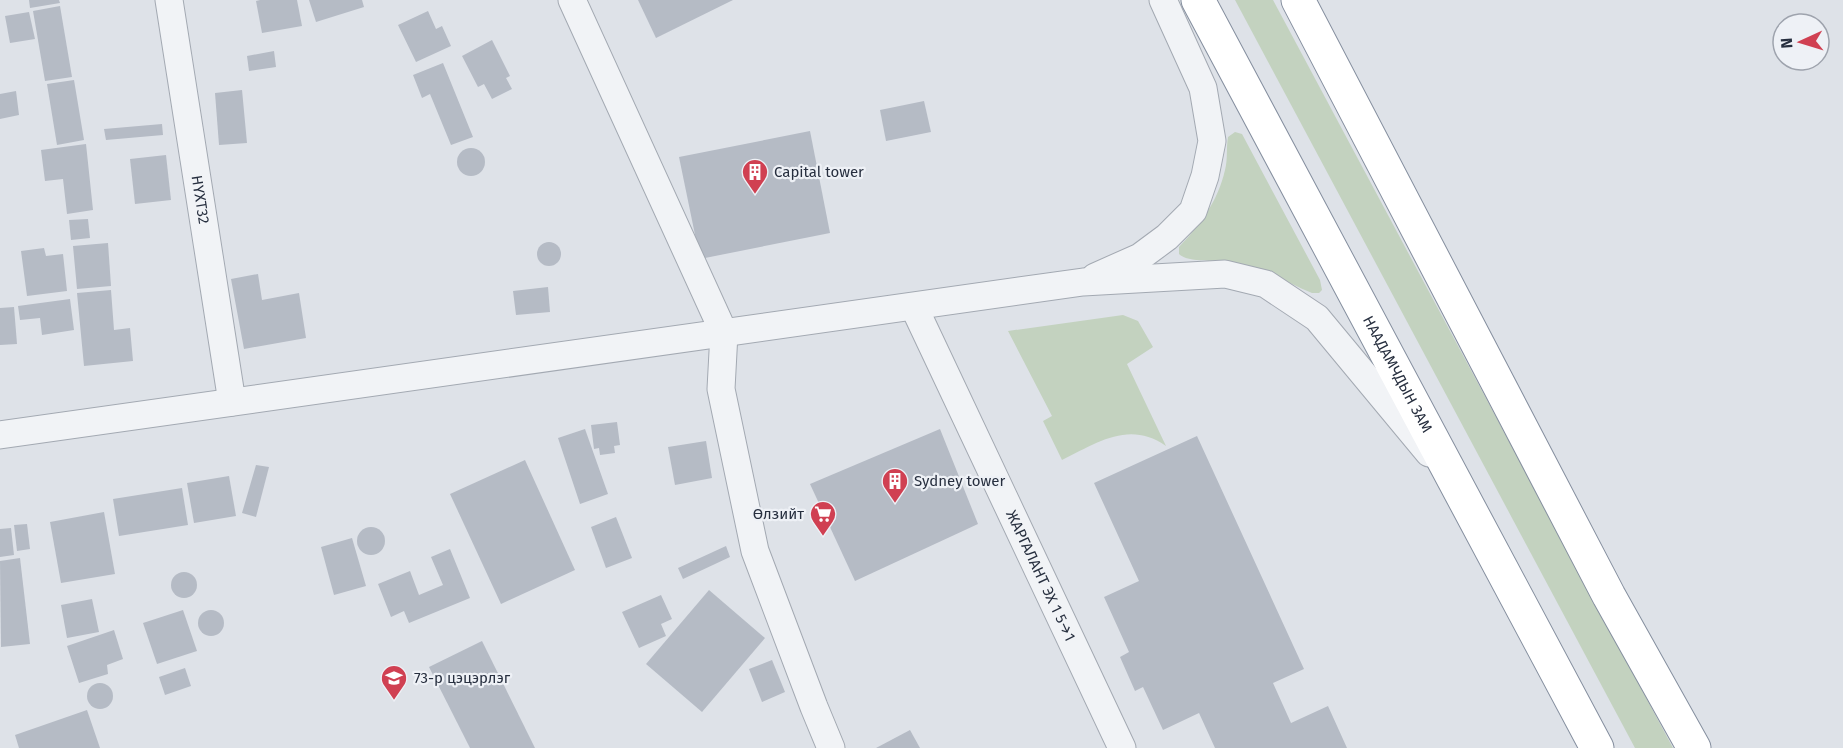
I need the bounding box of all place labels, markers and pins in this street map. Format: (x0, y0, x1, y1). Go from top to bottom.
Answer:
building icon: Capital tower (740, 157, 770, 195)
place label: Capital tower (774, 163, 864, 181)
building icon: Sydney tower (880, 466, 910, 504)
place label: Sydney tower (914, 472, 1005, 490)
supermarket icon: Өлзийт (808, 499, 838, 537)
place label: Өлзийт (753, 505, 804, 523)
school or university icon: 73-р цэцэрлэг (379, 663, 409, 701)
place label: 73-р цэцэрлэг (414, 669, 511, 687)

